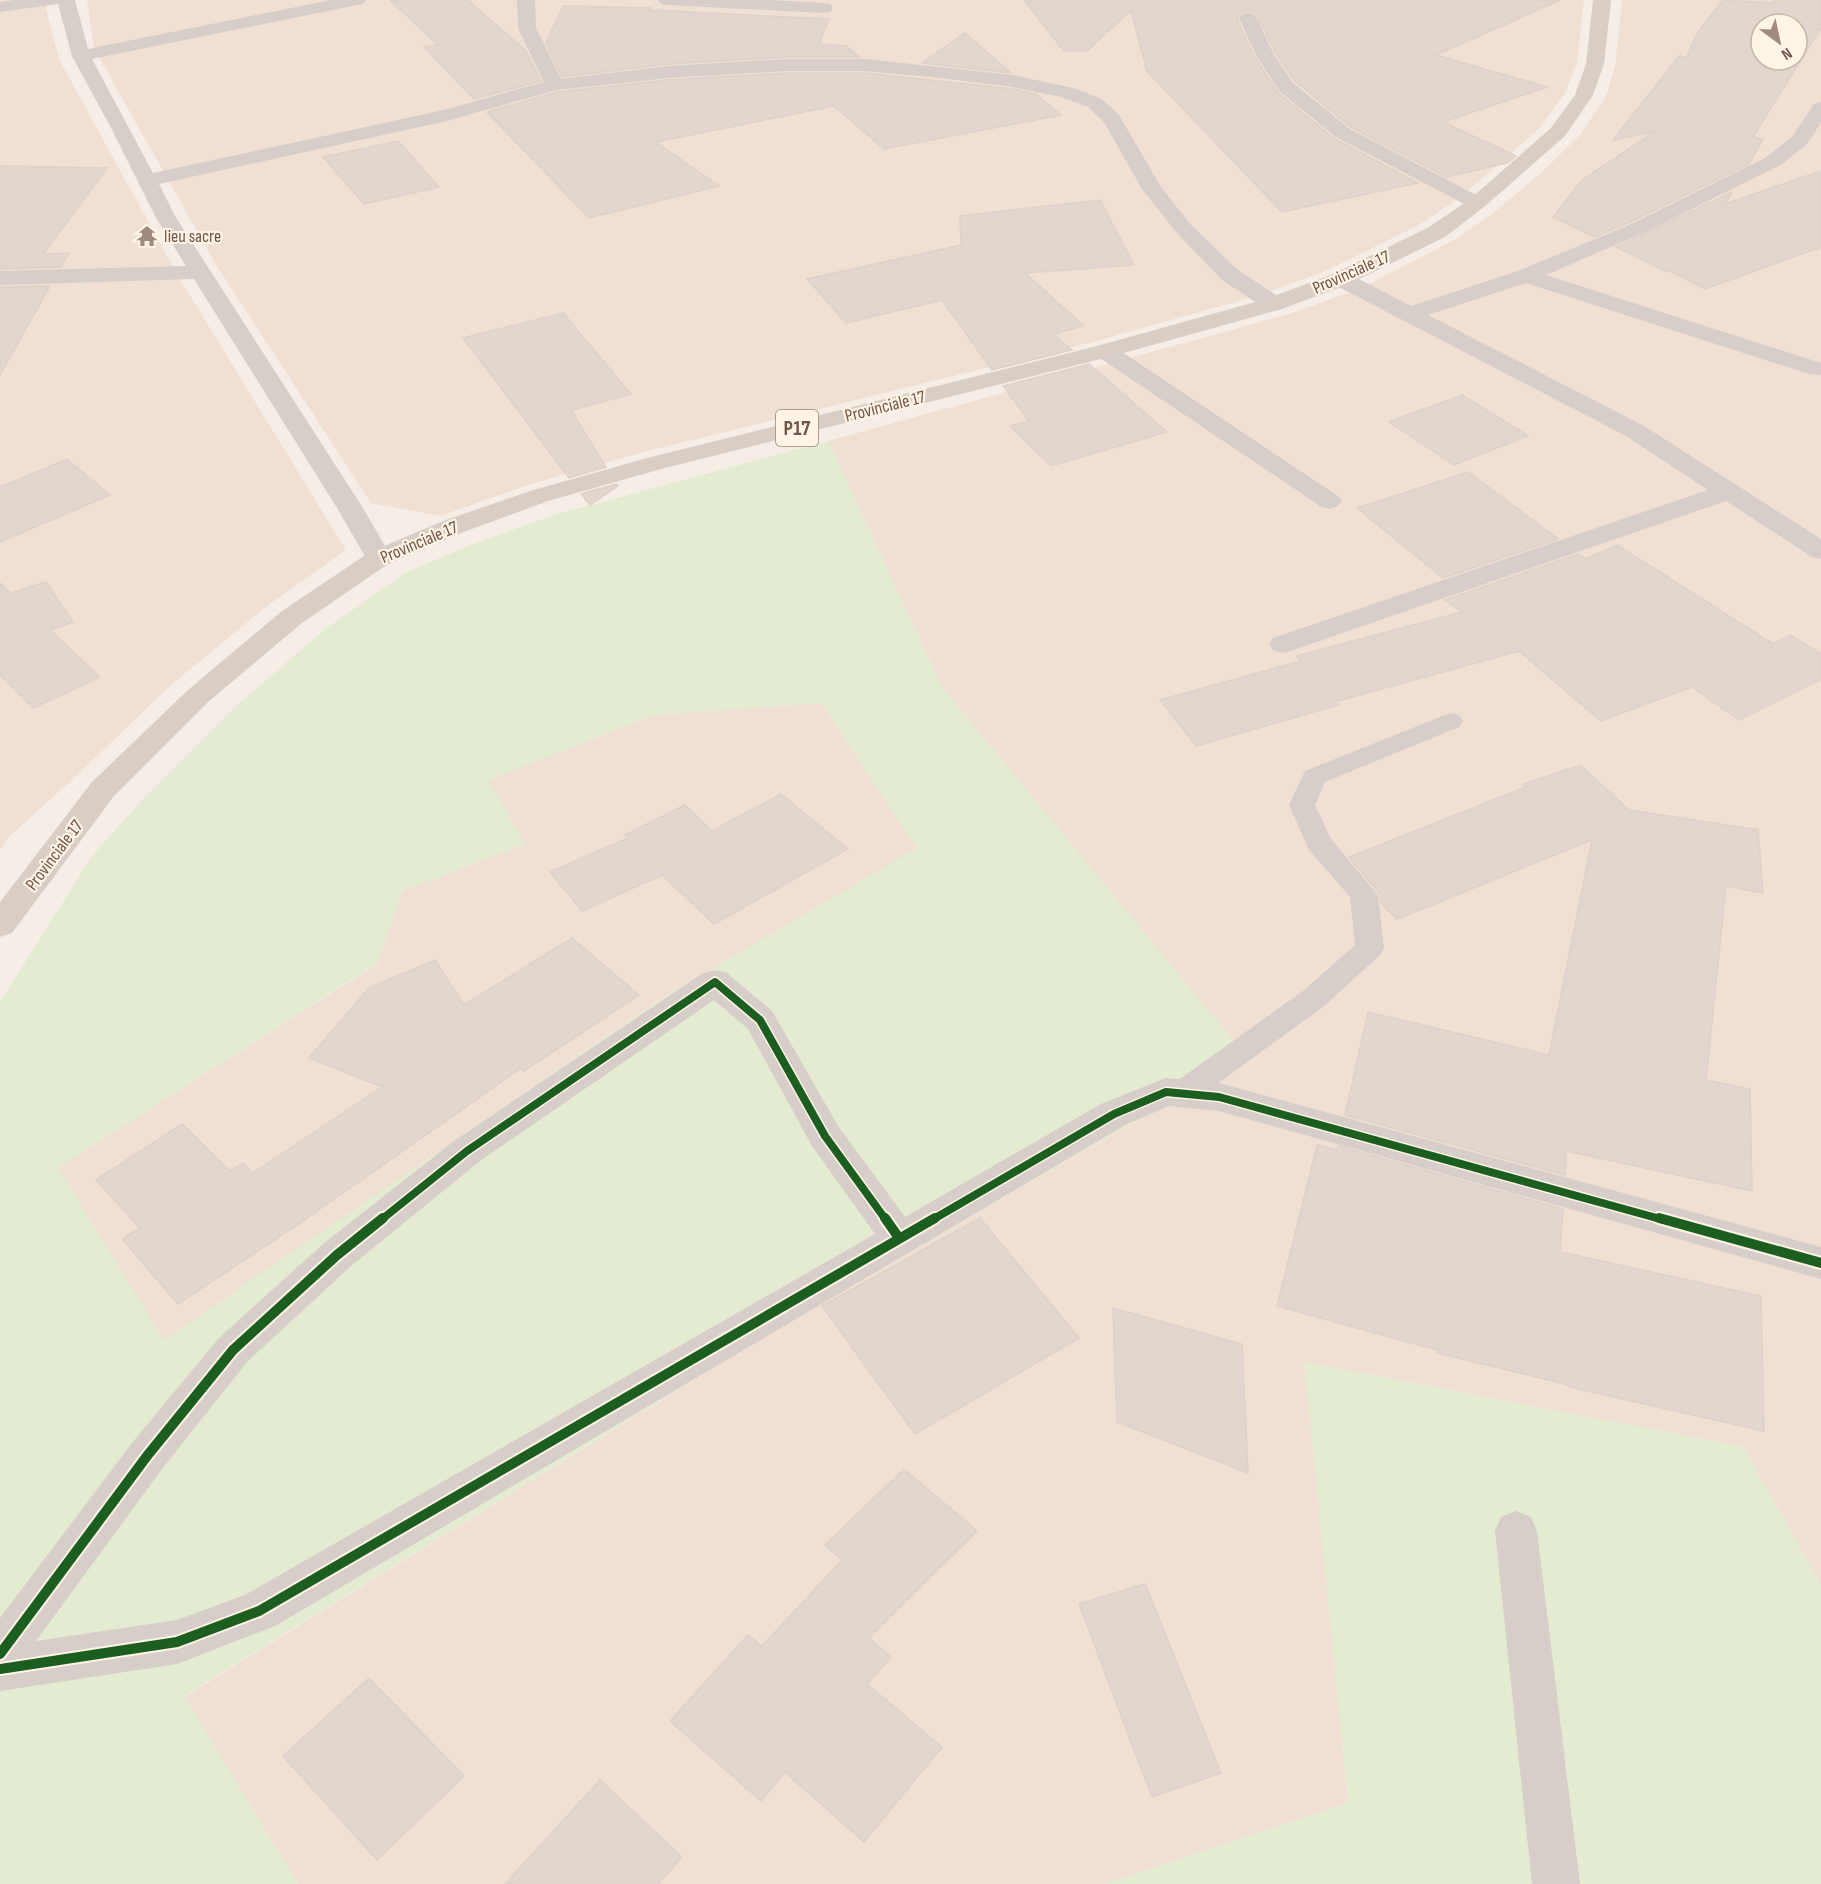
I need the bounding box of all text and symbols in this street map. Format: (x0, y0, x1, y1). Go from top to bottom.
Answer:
north arrow (1749, 12, 1809, 72)
text: N (1778, 43, 1795, 64)
temple icon: lieu sacre (135, 224, 159, 248)
place label: lieu sacre (164, 226, 221, 247)
street label: Provinciale 17 (1309, 246, 1394, 299)
street label: Provinciale 17 (843, 386, 928, 427)
road number: P17 (776, 410, 818, 446)
street label: Provinciale 17 (377, 516, 462, 568)
street label: Provinciale 17 (21, 816, 88, 894)

